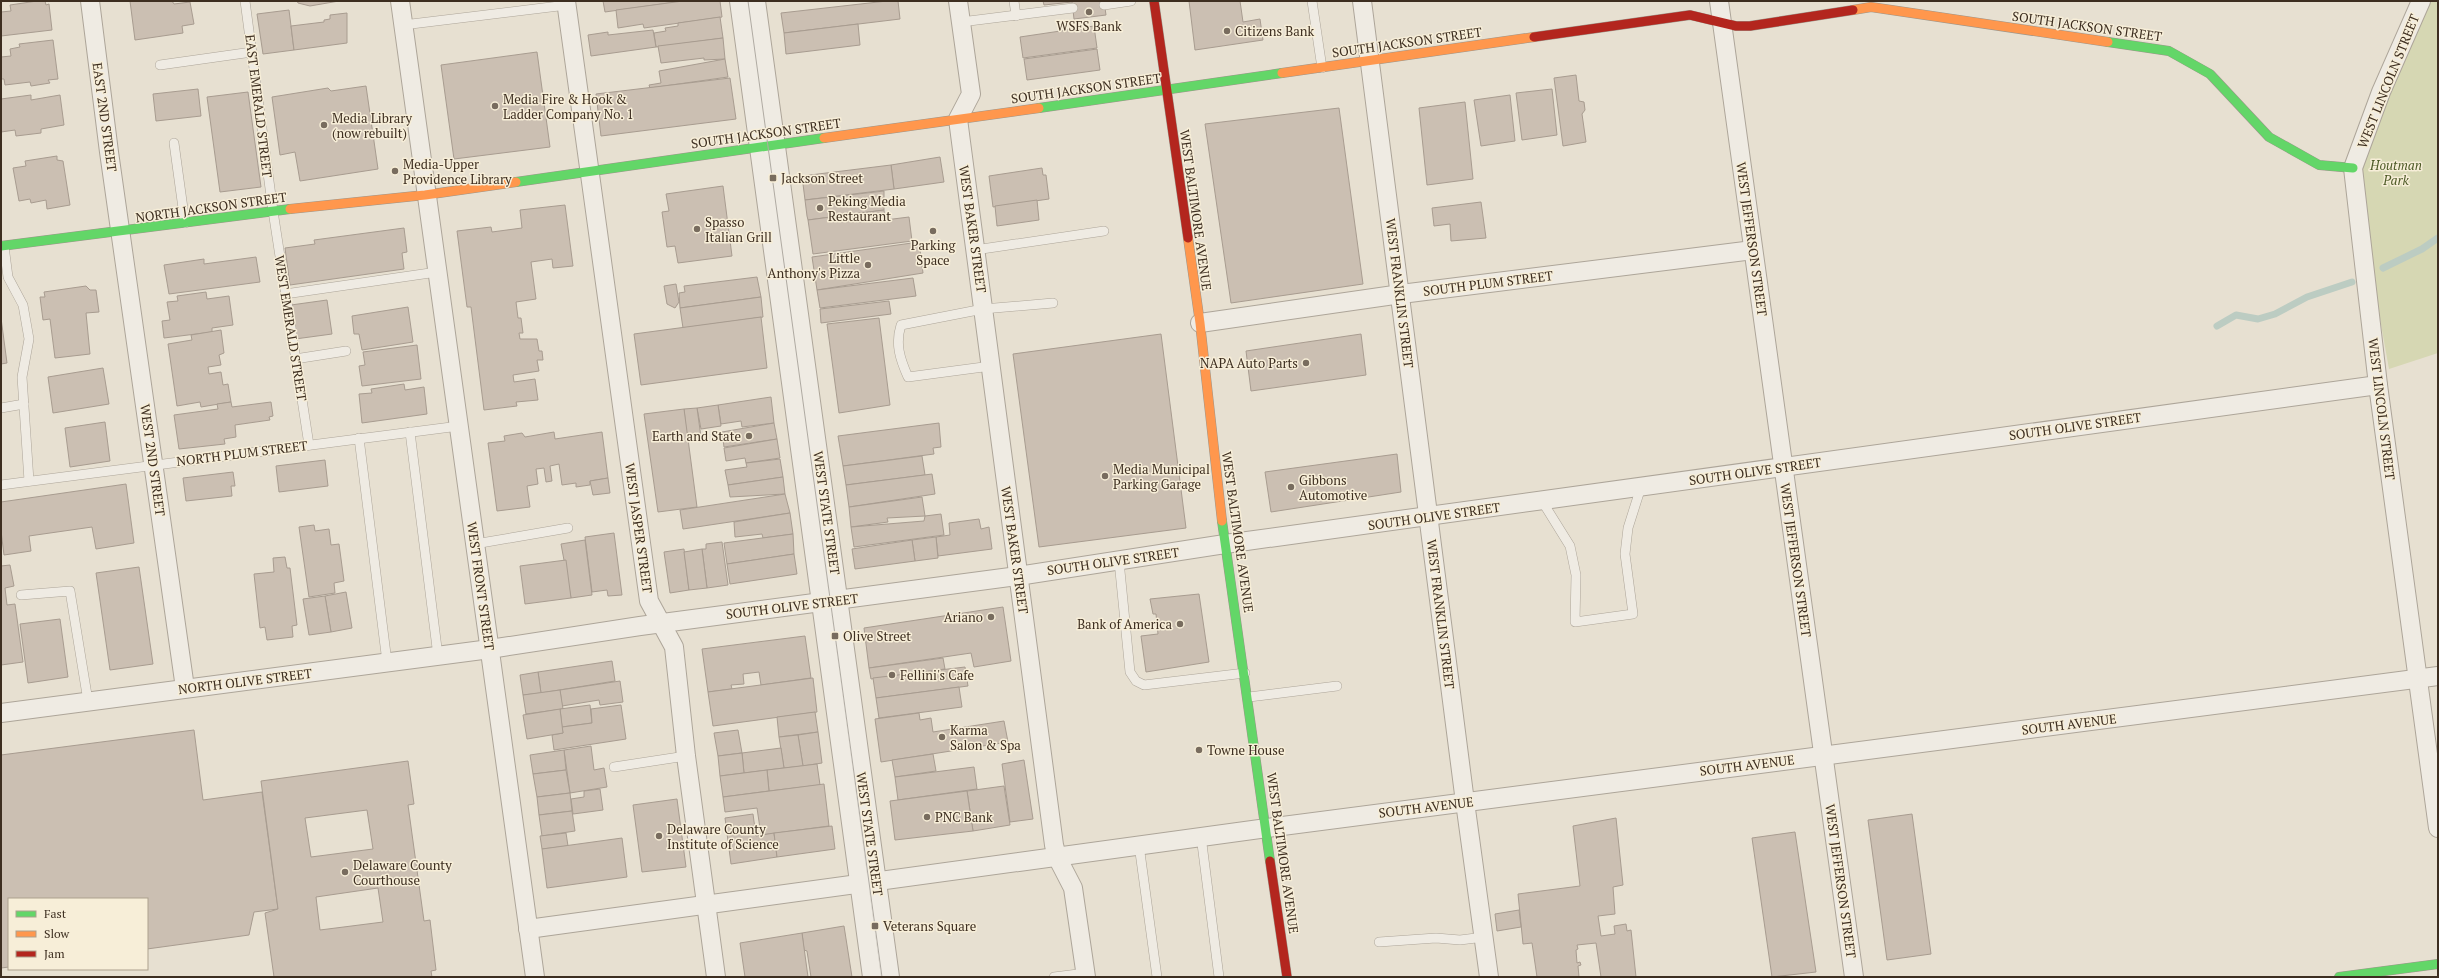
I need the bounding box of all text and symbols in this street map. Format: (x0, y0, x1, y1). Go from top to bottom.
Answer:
marker: WSFS Bank (1084, 7, 1094, 17)
street label: SOUTH JACKSON STREET (2011, 7, 2163, 45)
street label: WEST LINCOLN STREET (2353, 11, 2423, 151)
place label: WSFS Bank (1056, 17, 1122, 35)
place label: Citizens Bank (1235, 22, 1315, 40)
street label: SOUTH JACKSON STREET (1331, 23, 1483, 61)
marker: Citizens Bank (1222, 26, 1232, 36)
street label: EAST EMERALD STREET (241, 33, 277, 179)
street label: EAST 2ND STREET (88, 61, 122, 173)
street label: SOUTH JACKSON STREET (1010, 69, 1162, 107)
place label: Media Fire & Hook & Ladder Company No. 1 (503, 90, 634, 123)
marker: Media Fire & Hook & Ladder Company No. 1 (490, 101, 500, 111)
place label: Media Library (now rebuilt) (332, 109, 413, 142)
street label: SOUTH JACKSON STREET (690, 114, 842, 152)
marker: Media Library (now rebuilt) (319, 120, 329, 130)
street label: WEST BALTIMORE AVENUE (1176, 128, 1216, 292)
place label: Media-Upper Providence Library (403, 155, 512, 188)
park label: Houtman Park (2369, 156, 2422, 189)
street label: WEST JEFFERSON STREET (1732, 161, 1772, 317)
street label: WEST BAKER STREET (955, 164, 991, 294)
marker: Media-Upper Providence Library (390, 166, 400, 176)
place label: Jackson Street (781, 169, 863, 187)
marker: Jackson Street (768, 173, 778, 183)
street label: NORTH JACKSON STREET (134, 187, 288, 227)
place label: Peking Media Restaurant (828, 192, 906, 225)
marker: Peking Media Restaurant (815, 203, 825, 213)
place label: Spasso Italian Grill (705, 213, 772, 246)
street label: WEST FRANKLIN STREET (1382, 217, 1418, 369)
marker: Spasso Italian Grill (692, 224, 702, 234)
marker: Parking Space (928, 226, 938, 236)
place label: Parking Space (911, 236, 955, 269)
place label: Little Anthony's Pizza (768, 249, 860, 282)
street label: WEST EMERALD STREET (271, 254, 311, 402)
marker: Little Anthony's Pizza (863, 260, 873, 270)
street label: SOUTH PLUM STREET (1422, 266, 1554, 300)
street label: WEST LINCOLN STREET (2364, 337, 2400, 481)
place label: NAPA Auto Parts (1200, 354, 1298, 372)
marker: NAPA Auto Parts (1301, 358, 1311, 368)
street label: WEST 2ND STREET (136, 403, 170, 517)
street label: SOUTH OLIVE STREET (2008, 408, 2142, 444)
place label: Earth and State (652, 427, 741, 445)
marker: Earth and State (744, 431, 754, 441)
street label: NORTH PLUM STREET (175, 436, 309, 470)
street label: WEST STATE STREET (809, 450, 845, 576)
street label: WEST BALTIMORE AVENUE (1218, 450, 1258, 614)
street label: SOUTH OLIVE STREET (1688, 453, 1822, 489)
place label: Media Municipal Parking Garage (1113, 460, 1210, 493)
street label: WEST JASPER STREET (621, 462, 657, 594)
marker: Media Municipal Parking Garage (1100, 471, 1110, 481)
place label: Gibbons Automotive (1299, 471, 1367, 504)
marker: Gibbons Automotive (1286, 482, 1296, 492)
street label: WEST JEFFERSON STREET (1776, 482, 1816, 638)
street label: WEST BAKER STREET (997, 485, 1033, 615)
street label: SOUTH OLIVE STREET (1367, 498, 1501, 534)
street label: WEST FRONT STREET (463, 521, 499, 651)
street label: WEST FRANKLIN STREET (1423, 538, 1459, 690)
street label: SOUTH OLIVE STREET (1046, 543, 1180, 579)
street label: SOUTH OLIVE STREET (725, 589, 859, 623)
place label: Ariano (944, 608, 983, 626)
marker: Ariano (986, 612, 996, 622)
place label: Bank of America (1077, 615, 1172, 633)
marker: Bank of America (1175, 619, 1185, 629)
place label: Olive Street (843, 627, 911, 645)
marker: Olive Street (830, 631, 840, 641)
street label: NORTH OLIVE STREET (177, 664, 313, 698)
place label: Fellini's Cafe (900, 666, 974, 684)
marker: Fellini's Cafe (887, 670, 897, 680)
street label: SOUTH AVENUE (2020, 709, 2118, 739)
place label: Karma Salon & Spa (950, 721, 1021, 754)
marker: Karma Salon & Spa (937, 732, 947, 742)
place label: Towne House (1207, 741, 1284, 759)
marker: Towne House (1194, 745, 1204, 755)
street label: SOUTH AVENUE (1698, 750, 1796, 780)
street label: WEST STATE STREET (852, 771, 888, 897)
street label: WEST BALTIMORE AVENUE (1263, 771, 1303, 935)
street label: SOUTH AVENUE (1377, 792, 1475, 822)
street label: WEST JEFFERSON STREET (1821, 803, 1861, 959)
place label: PNC Bank (935, 808, 993, 826)
marker: PNC Bank (922, 812, 932, 822)
place label: Delaware County Institute of Science (667, 820, 779, 853)
marker: Delaware County Institute of Science (654, 831, 664, 841)
place label: Delaware County Courthouse (353, 856, 452, 889)
marker: Delaware County Courthouse (340, 867, 350, 877)
legend (8, 898, 148, 970)
text: Fast (44, 906, 67, 921)
place label: Veterans Square (883, 917, 976, 935)
marker: Veterans Square (870, 921, 880, 931)
text: Slow (44, 926, 70, 941)
text: Jam (44, 946, 65, 961)

